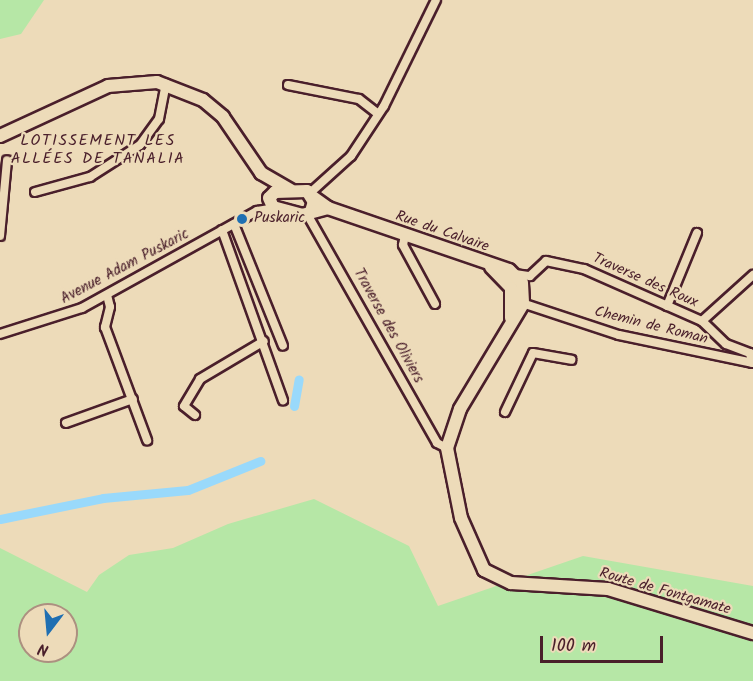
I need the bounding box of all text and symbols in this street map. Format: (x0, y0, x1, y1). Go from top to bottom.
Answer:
district label: LOTISSEMENT LES ALLÉES DE TANALIA (11, 131, 185, 169)
street label: Rue du Calvaire (393, 208, 491, 256)
place label: Puskaric (254, 210, 305, 228)
marker: Puskaric (235, 212, 249, 226)
street label: Avenue Adam Puskaric (58, 226, 192, 308)
street label: Traverse des Roux (590, 250, 700, 312)
street label: Traverse des Oliviers (349, 266, 427, 386)
street label: Chemin de Roman (593, 303, 709, 349)
street label: Route de Fontgamate (597, 565, 733, 619)
north arrow (18, 603, 78, 663)
scale bar (543, 624, 666, 662)
text: 100 m (551, 632, 596, 661)
text: N (35, 635, 52, 662)

